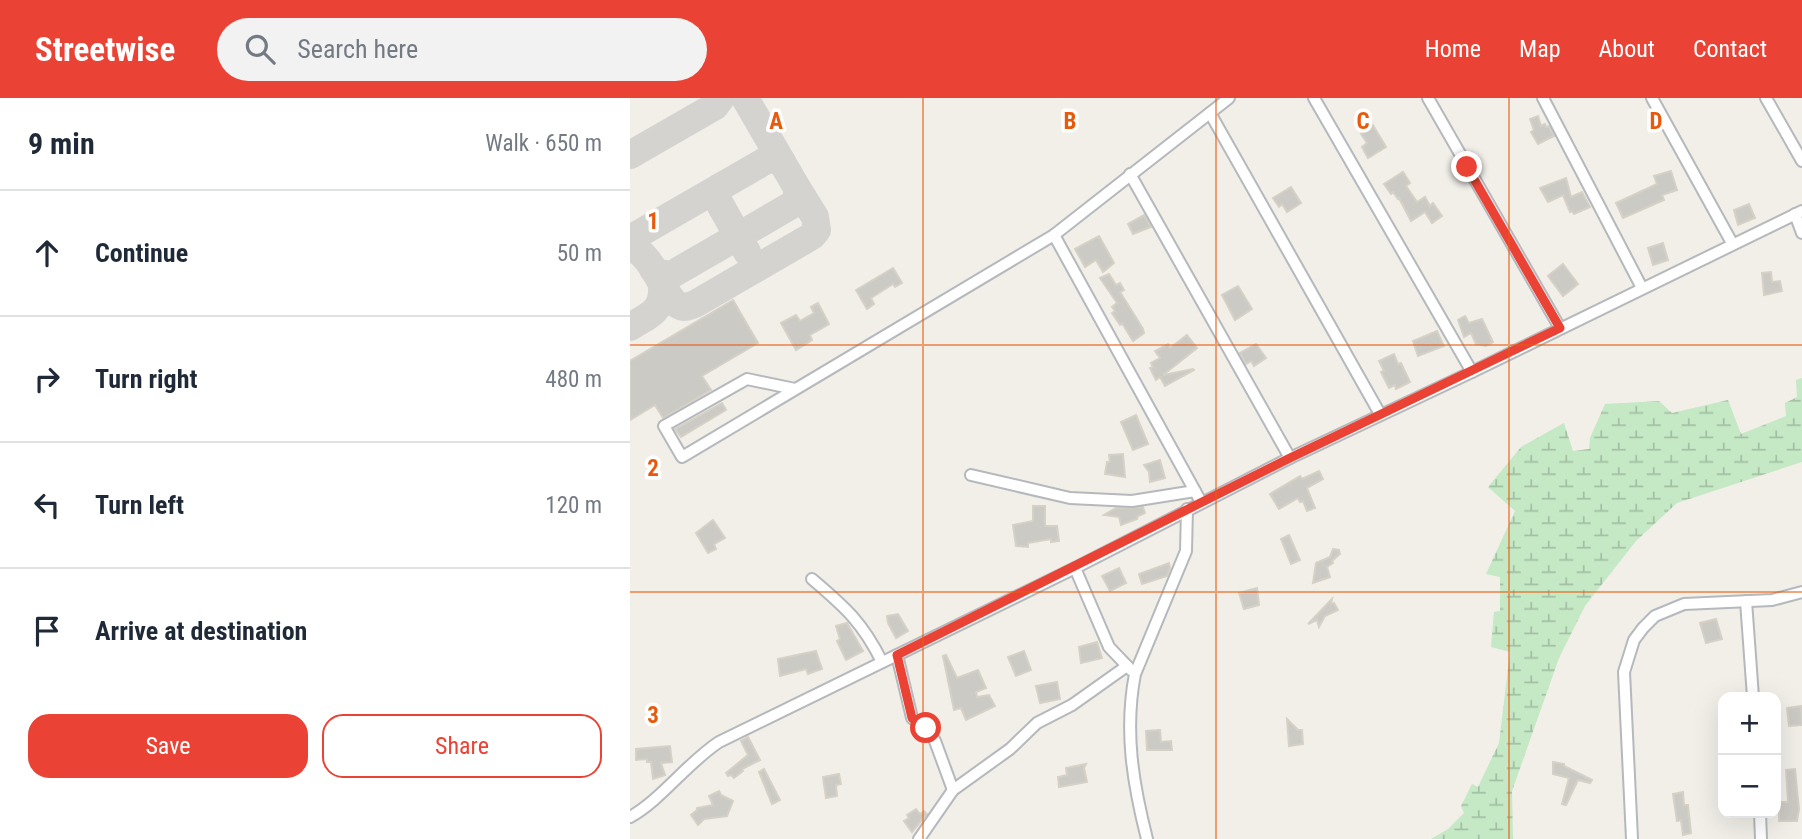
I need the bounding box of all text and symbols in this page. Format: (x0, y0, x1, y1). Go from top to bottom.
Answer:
search box (217, 18, 707, 81)
text: Streetwise (35, 30, 175, 69)
icon: search (241, 30, 279, 68)
text: Search here (297, 34, 418, 64)
text: Home (1425, 35, 1481, 63)
text: Map (1519, 35, 1561, 63)
text: About (1599, 35, 1655, 63)
text: Contact (1693, 35, 1767, 63)
text: A (769, 108, 783, 135)
text: B (1064, 108, 1076, 135)
text: C (1356, 108, 1370, 135)
text: D (1650, 108, 1663, 135)
text: 9 min (28, 126, 95, 161)
text: Walk · 650 m (485, 130, 602, 157)
route end (1451, 151, 1482, 182)
text: 1 (647, 208, 659, 235)
icon: ahead (28, 234, 66, 272)
text: Continue (95, 238, 188, 268)
text: 50 m (557, 240, 602, 267)
icon: right (28, 360, 66, 398)
text: Turn right (95, 364, 197, 394)
text: 480 m (545, 366, 602, 393)
text: 2 (647, 455, 659, 482)
icon: left (28, 486, 66, 524)
text: Turn left (95, 490, 184, 520)
text: 120 m (545, 492, 602, 519)
icon: arrive (28, 612, 66, 650)
text: Arrive at destination (95, 616, 307, 646)
map controls (1718, 692, 1781, 818)
button: + (1718, 692, 1781, 755)
text: 3 (647, 702, 659, 729)
route start (910, 712, 941, 743)
button: Save (28, 714, 308, 778)
button: Share (322, 714, 602, 778)
button: − (1718, 755, 1781, 818)

